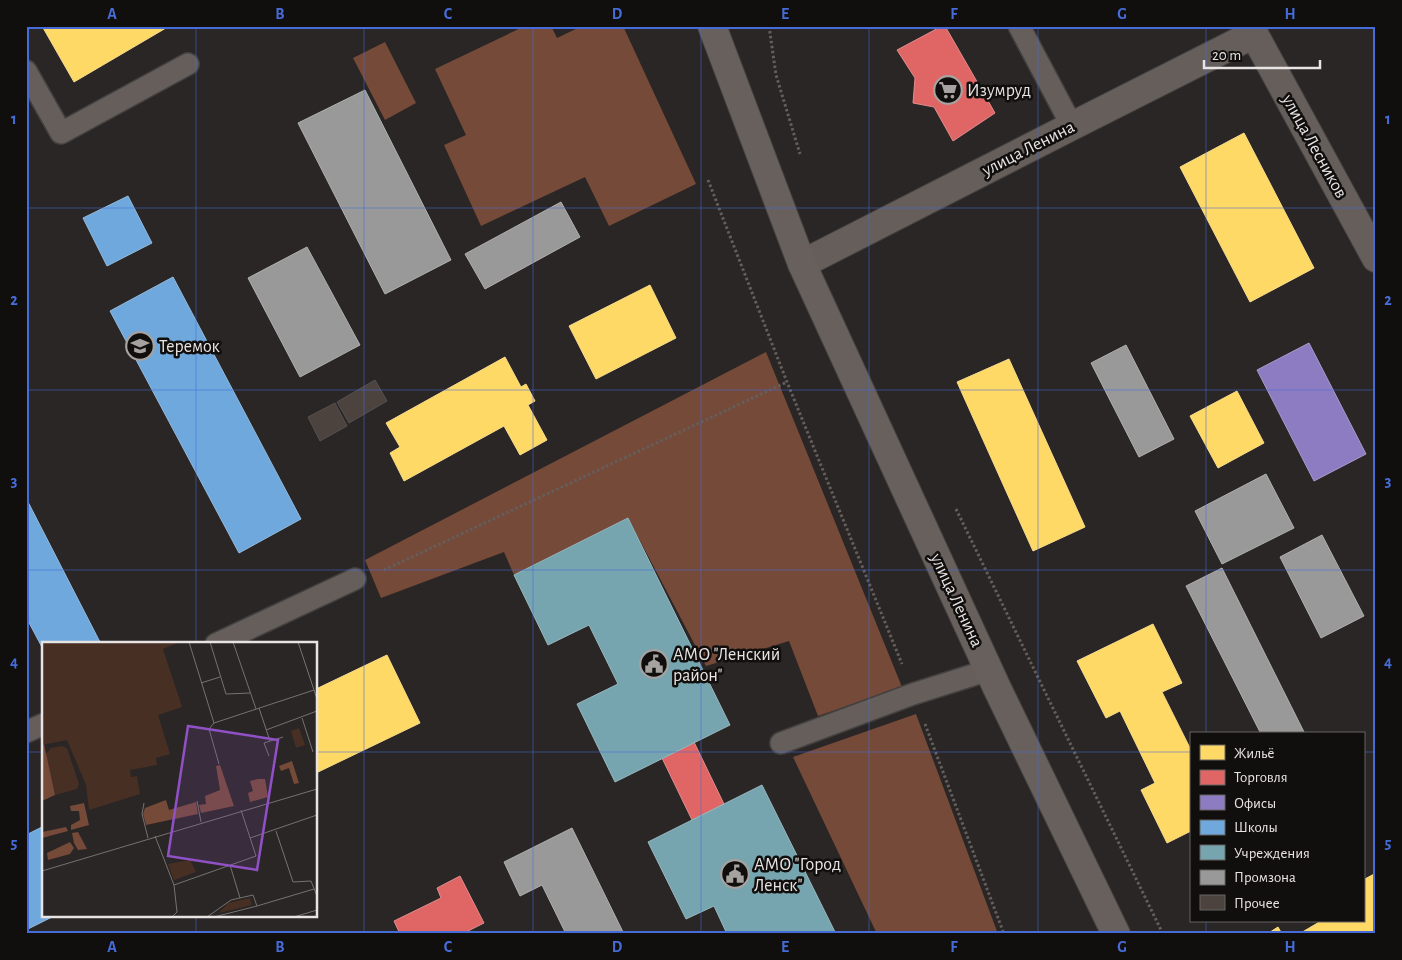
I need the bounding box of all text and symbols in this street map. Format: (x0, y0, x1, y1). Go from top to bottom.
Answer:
text: A (107, 6, 117, 22)
text: B (275, 6, 285, 22)
text: C (444, 6, 453, 22)
text: D (612, 6, 623, 22)
text: E (781, 6, 789, 22)
text: F (950, 6, 958, 22)
text: G (1117, 6, 1127, 22)
text: H (1284, 6, 1296, 22)
scale bar (1204, 38, 1321, 70)
text: 20 m (1212, 48, 1241, 63)
supermarket icon: Изумруд (933, 75, 963, 105)
place label: Изумруд (967, 82, 1031, 100)
street label: улица Лесников (1278, 91, 1350, 201)
text: 1 (11, 111, 17, 127)
text: 1 (1385, 111, 1391, 127)
street label: улица Ленина (978, 118, 1078, 180)
text: 2 (10, 292, 18, 308)
text: 2 (1384, 292, 1392, 308)
school or university icon: Теремок (125, 331, 155, 361)
place label: Теремок (159, 338, 221, 356)
text: 3 (11, 473, 18, 489)
text: 3 (1385, 473, 1392, 489)
street label: улица Ленина (926, 550, 986, 650)
inset map (42, 642, 318, 918)
place label: АМО "Ленский район" (673, 646, 780, 685)
public building icon: АМО "Ленский район" (639, 649, 669, 679)
text: 4 (10, 654, 18, 670)
text: 4 (1384, 654, 1392, 670)
legend (1190, 732, 1364, 922)
text: Жильё (1234, 746, 1274, 761)
text: Торговля (1234, 770, 1288, 785)
text: Офисы (1234, 796, 1276, 811)
text: Школы (1234, 820, 1278, 835)
text: 5 (11, 835, 18, 851)
text: 5 (1385, 835, 1392, 851)
text: Учреждения (1234, 846, 1310, 861)
place label: АМО "Город Ленск" (754, 856, 841, 895)
public building icon: АМО "Город Ленск" (720, 859, 750, 889)
text: Промзона (1234, 870, 1296, 885)
text: Прочее (1234, 896, 1280, 911)
text: A (107, 939, 117, 955)
text: B (275, 939, 285, 955)
text: C (444, 939, 453, 955)
text: D (612, 939, 623, 955)
text: E (781, 939, 789, 955)
text: F (950, 939, 958, 955)
text: G (1117, 939, 1127, 955)
text: H (1284, 939, 1296, 955)

